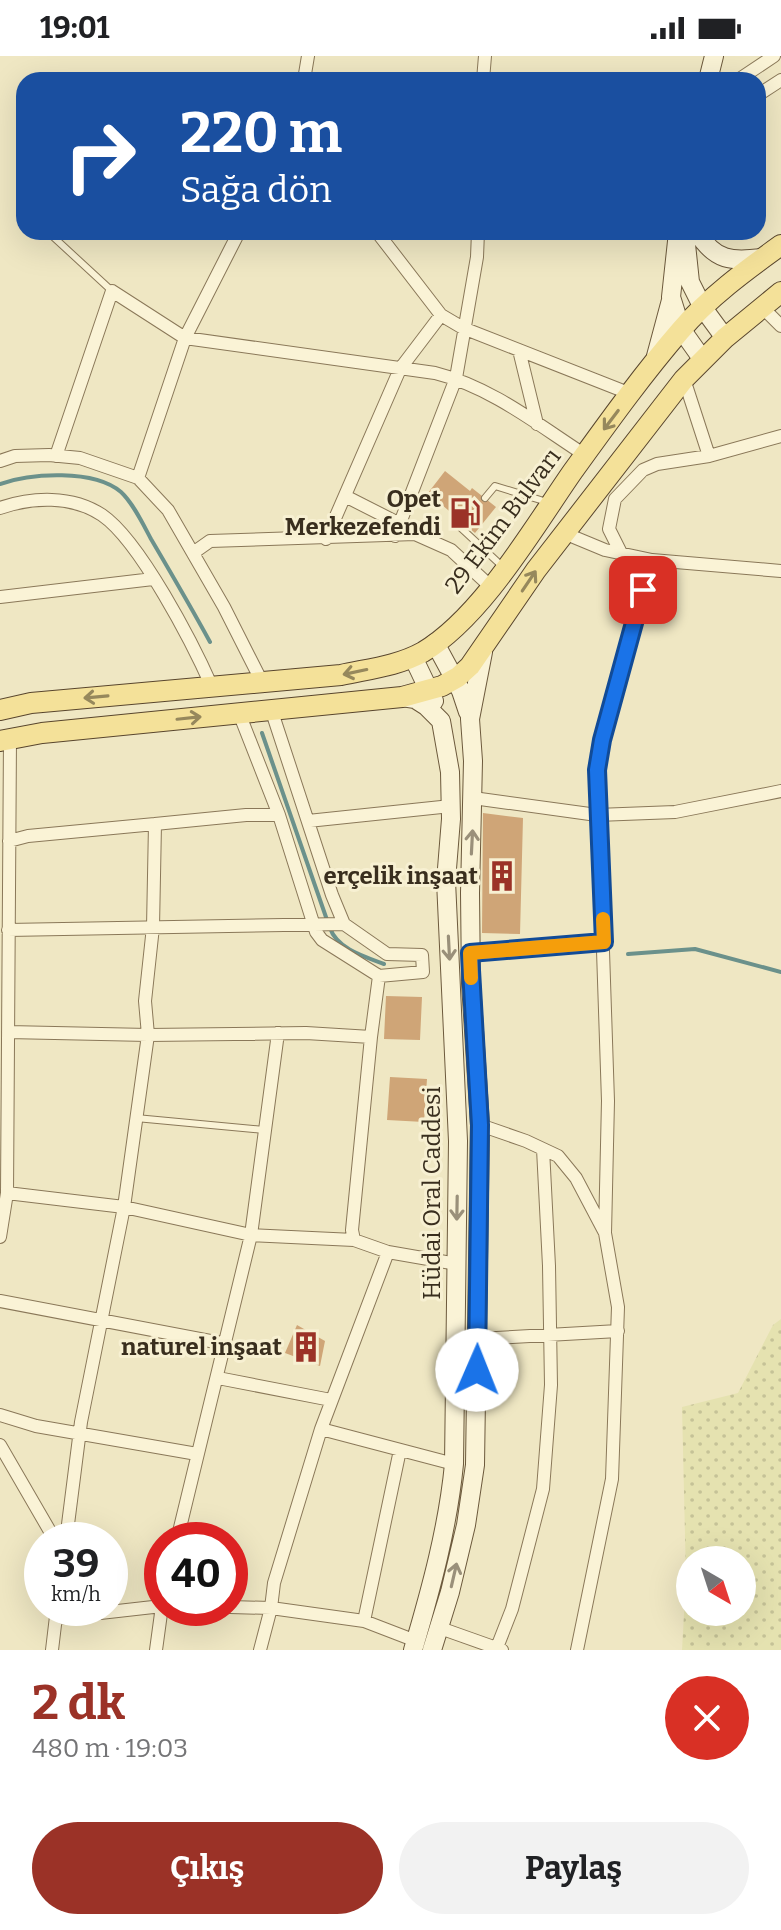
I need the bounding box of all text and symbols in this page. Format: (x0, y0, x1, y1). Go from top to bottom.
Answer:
text: 19:01 (40, 10, 110, 46)
text: 220 m (180, 100, 342, 167)
icon: right (48, 104, 152, 208)
text: Sağa dön (180, 168, 332, 212)
one-way arrow (603, 409, 620, 431)
street label: 29 Ekim Bulvarı (439, 443, 567, 599)
place label: Opet Merkezefendi (285, 485, 442, 541)
fuel station icon: Opet Merkezefendi (448, 496, 482, 530)
pin (609, 556, 677, 624)
icon: arrive (621, 568, 665, 612)
one-way arrow (521, 570, 537, 592)
one-way arrow (342, 665, 368, 680)
one-way arrow (83, 690, 110, 705)
one-way arrow (175, 710, 201, 725)
one-way arrow (465, 829, 480, 856)
building icon: erçelik inşaat (485, 859, 519, 893)
place label: erçelik inşaat (324, 862, 479, 890)
one-way arrow (442, 934, 457, 961)
street label: Hüdai Oral Caddesi (418, 1086, 446, 1300)
one-way arrow (449, 1194, 465, 1221)
position arrow (435, 1328, 519, 1412)
building icon: naturel inşaat (289, 1330, 323, 1364)
place label: naturel inşaat (121, 1333, 283, 1361)
speed limit sign: 40 (144, 1522, 248, 1626)
text: 39 (53, 1540, 99, 1588)
north arrow (676, 1546, 756, 1626)
map controls (676, 1546, 756, 1626)
one-way arrow (447, 1563, 462, 1589)
text: km/h (51, 1582, 101, 1606)
text: 2 dk (32, 1674, 125, 1732)
button: close (665, 1676, 749, 1760)
text: 480 m · 19:03 (32, 1733, 188, 1764)
button: Çıkış (32, 1822, 383, 1914)
button: Paylaş (399, 1822, 749, 1914)

